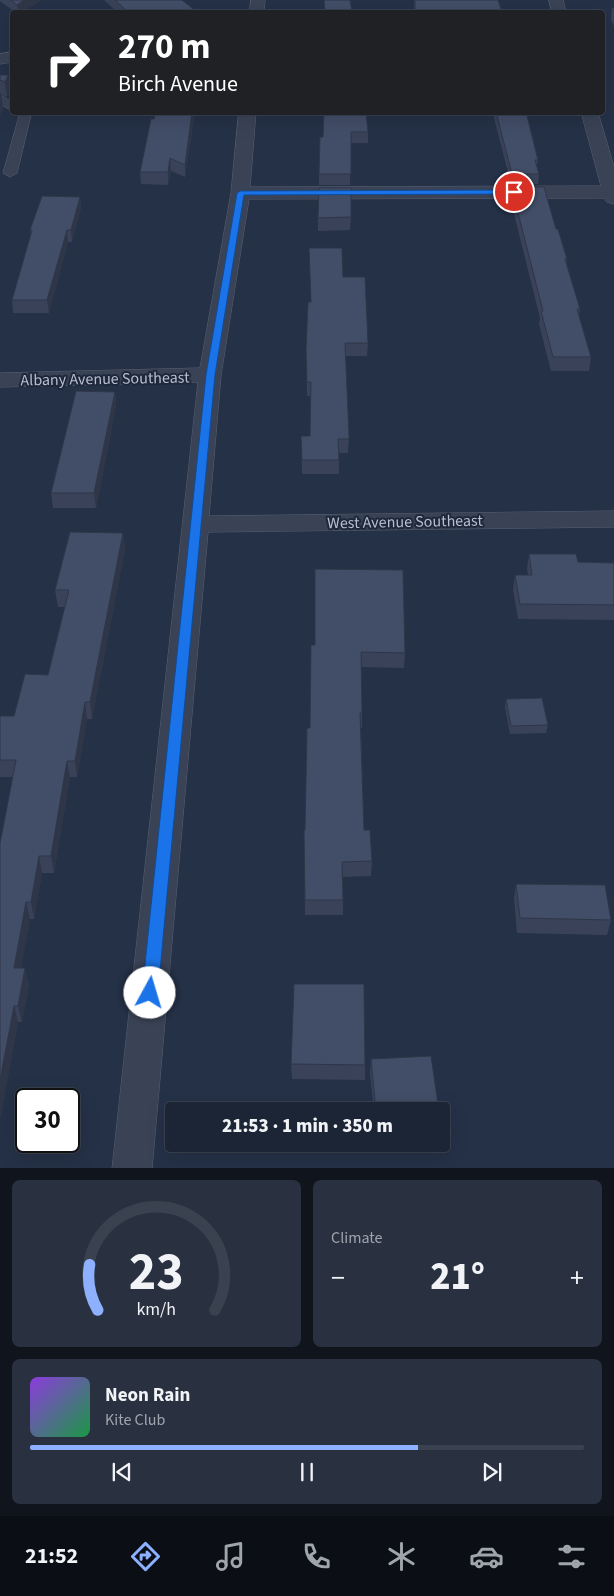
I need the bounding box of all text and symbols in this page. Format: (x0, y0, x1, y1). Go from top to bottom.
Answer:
text: 270 m (118, 22, 210, 72)
icon: right (35, 30, 100, 95)
text: Birch Avenue (118, 68, 238, 100)
pin (493, 171, 535, 213)
icon: arrive (500, 178, 528, 206)
street label: Albany Avenue Southeast (20, 367, 190, 391)
street label: West Avenue Southeast (327, 510, 484, 534)
position arrow (123, 966, 175, 1018)
speed limit sign: 30 (15, 1088, 80, 1153)
text: 21:53 · 1 min · 350 m (222, 1113, 393, 1140)
text: Climate (331, 1227, 382, 1249)
text: 23 (129, 1236, 184, 1310)
text: 21° (430, 1250, 485, 1304)
text: − (331, 1258, 345, 1298)
text: + (570, 1258, 584, 1298)
text: km/h (137, 1297, 176, 1322)
text: Neon Rain (105, 1382, 190, 1409)
text: Kite Club (105, 1409, 165, 1431)
icon: previous (108, 1458, 136, 1486)
icon: pause (293, 1458, 321, 1486)
icon: next (478, 1458, 506, 1486)
icon: directions (128, 1539, 163, 1574)
icon: music (213, 1539, 248, 1574)
icon: phone (299, 1539, 334, 1574)
icon: climate (384, 1539, 419, 1574)
icon: car (469, 1539, 504, 1574)
icon: filters (554, 1539, 589, 1574)
text: 21:52 (25, 1540, 78, 1572)

